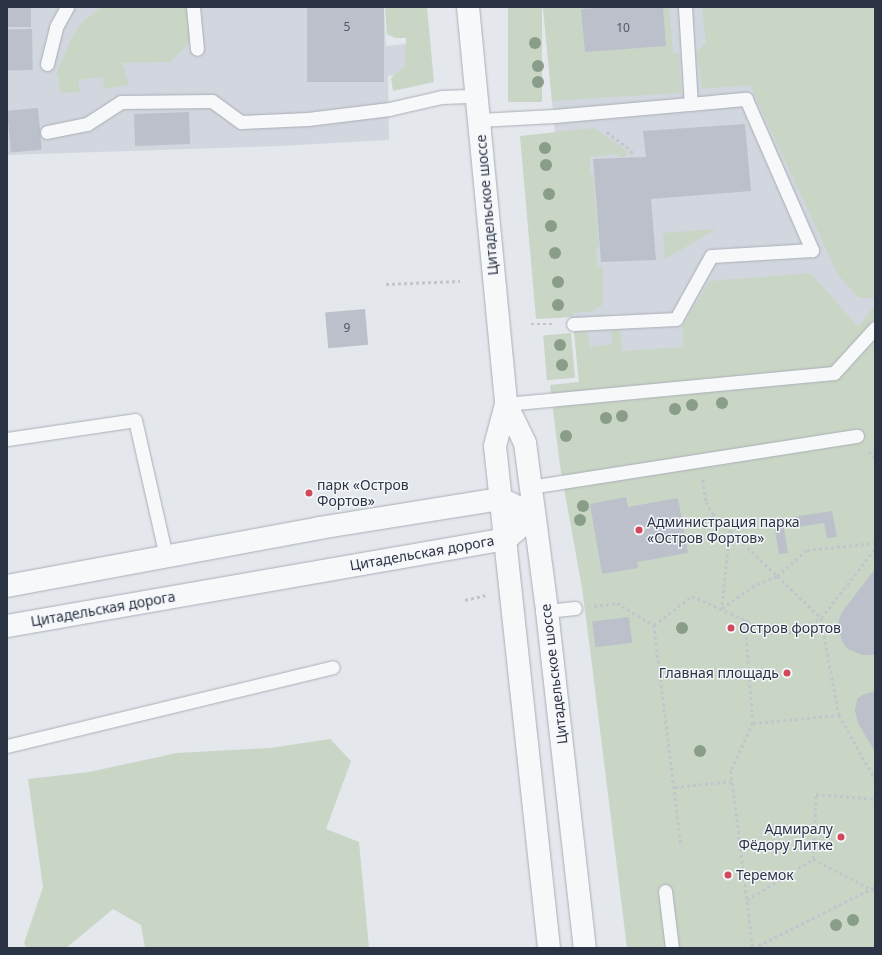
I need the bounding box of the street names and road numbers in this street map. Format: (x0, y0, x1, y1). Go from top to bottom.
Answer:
street label: Цитадельское шоссе (472, 134, 502, 276)
street label: Цитадельская дорога (348, 532, 496, 574)
street label: Цитадельская дорога (29, 588, 177, 630)
street label: Цитадельское шоссе (537, 603, 571, 745)

